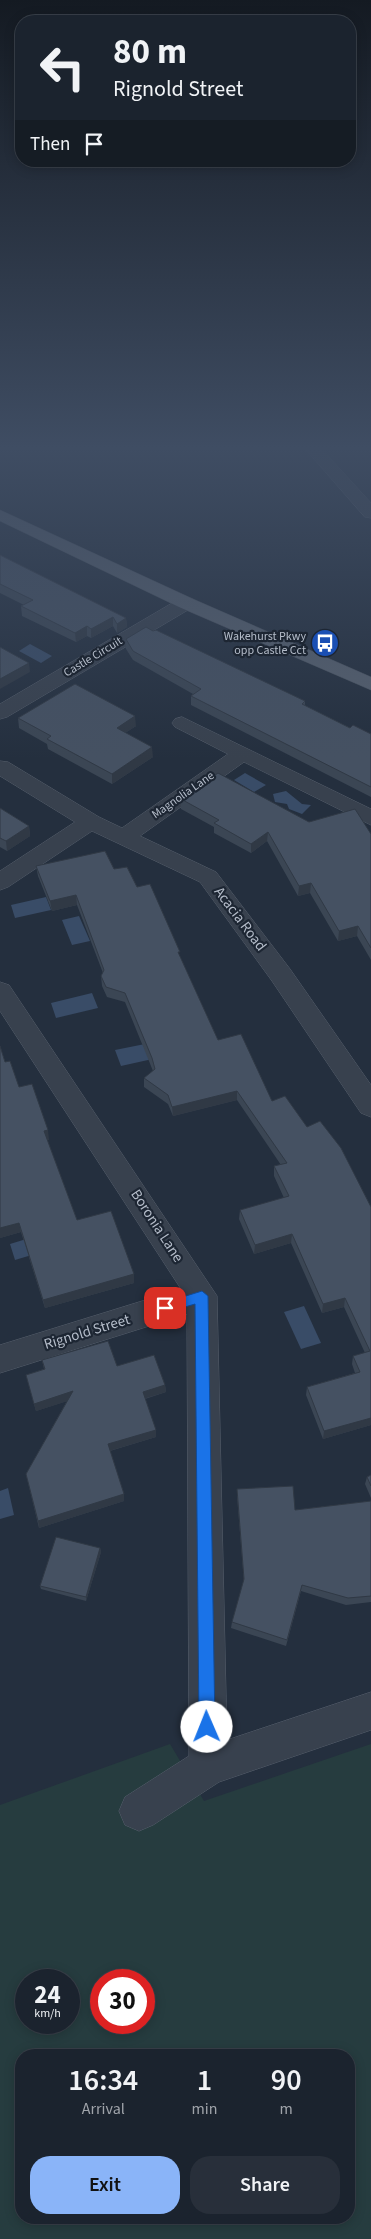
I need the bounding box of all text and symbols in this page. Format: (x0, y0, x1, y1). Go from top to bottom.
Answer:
text: 80 m (113, 27, 187, 77)
icon: left (30, 35, 95, 100)
text: Rignold Street (113, 73, 243, 105)
icon: arrive (80, 130, 108, 158)
text: Then (30, 131, 70, 158)
place label: Wakehurst Pkwy opp Castle Cct (224, 628, 306, 659)
bus stop icon: Wakehurst Pkwy opp Castle Cct (310, 628, 340, 658)
street label: Castle Circuit (60, 633, 126, 681)
street label: Magnolia Lane (148, 767, 218, 823)
street label: Acacia Road (209, 882, 271, 956)
street label: Boronia Lane (126, 1185, 188, 1267)
pin (144, 1287, 186, 1329)
icon: arrive (151, 1294, 179, 1322)
street label: Rignold Street (41, 1309, 133, 1355)
position arrow (180, 1700, 232, 1752)
speed limit sign: 30 (90, 1969, 155, 2034)
text: 24 (34, 1977, 61, 2013)
text: km/h (34, 2005, 61, 2022)
text: 16:34 (68, 2059, 138, 2102)
text: 1 (197, 2059, 212, 2102)
text: 90 (271, 2059, 302, 2102)
text: Arrival (82, 2098, 125, 2120)
text: min (192, 2098, 217, 2120)
text: m (280, 2098, 293, 2120)
button: Exit (30, 2156, 180, 2214)
button: Share (190, 2156, 340, 2214)

